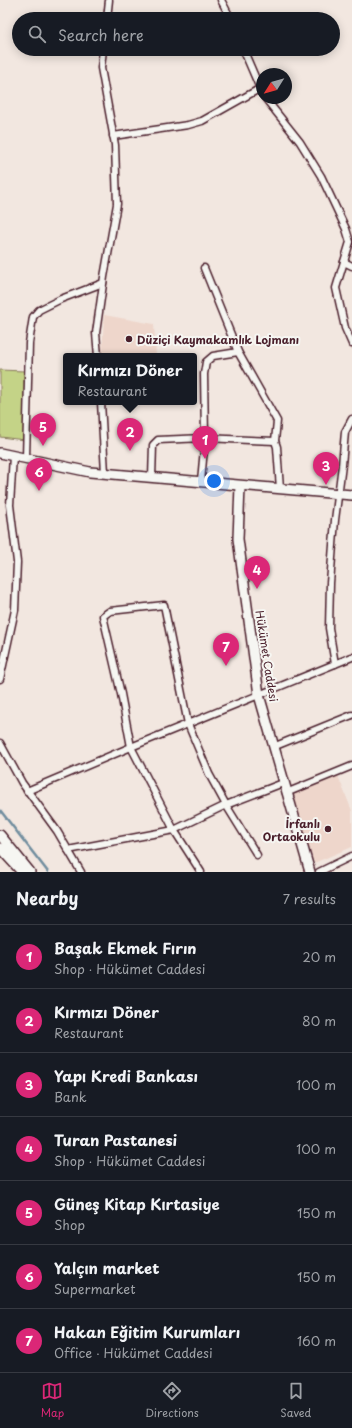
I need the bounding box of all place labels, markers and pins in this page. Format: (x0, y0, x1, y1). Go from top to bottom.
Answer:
place label: Düziçi Kaymakamlık Lojmanı (137, 331, 299, 348)
marker: Düziçi Kaymakamlık Lojmanı (124, 334, 134, 344)
pin: 5 (30, 413, 56, 446)
pin: 2 (117, 418, 143, 451)
pin: 1 (192, 426, 218, 459)
pin: 3 (313, 452, 339, 485)
pin: 6 (26, 458, 52, 491)
pin: 4 (244, 556, 270, 589)
pin: 7 (213, 633, 239, 666)
place label: İrfanlı Ortaokulu (263, 815, 320, 845)
marker: İrfanlı Ortaokulu (323, 824, 333, 834)

